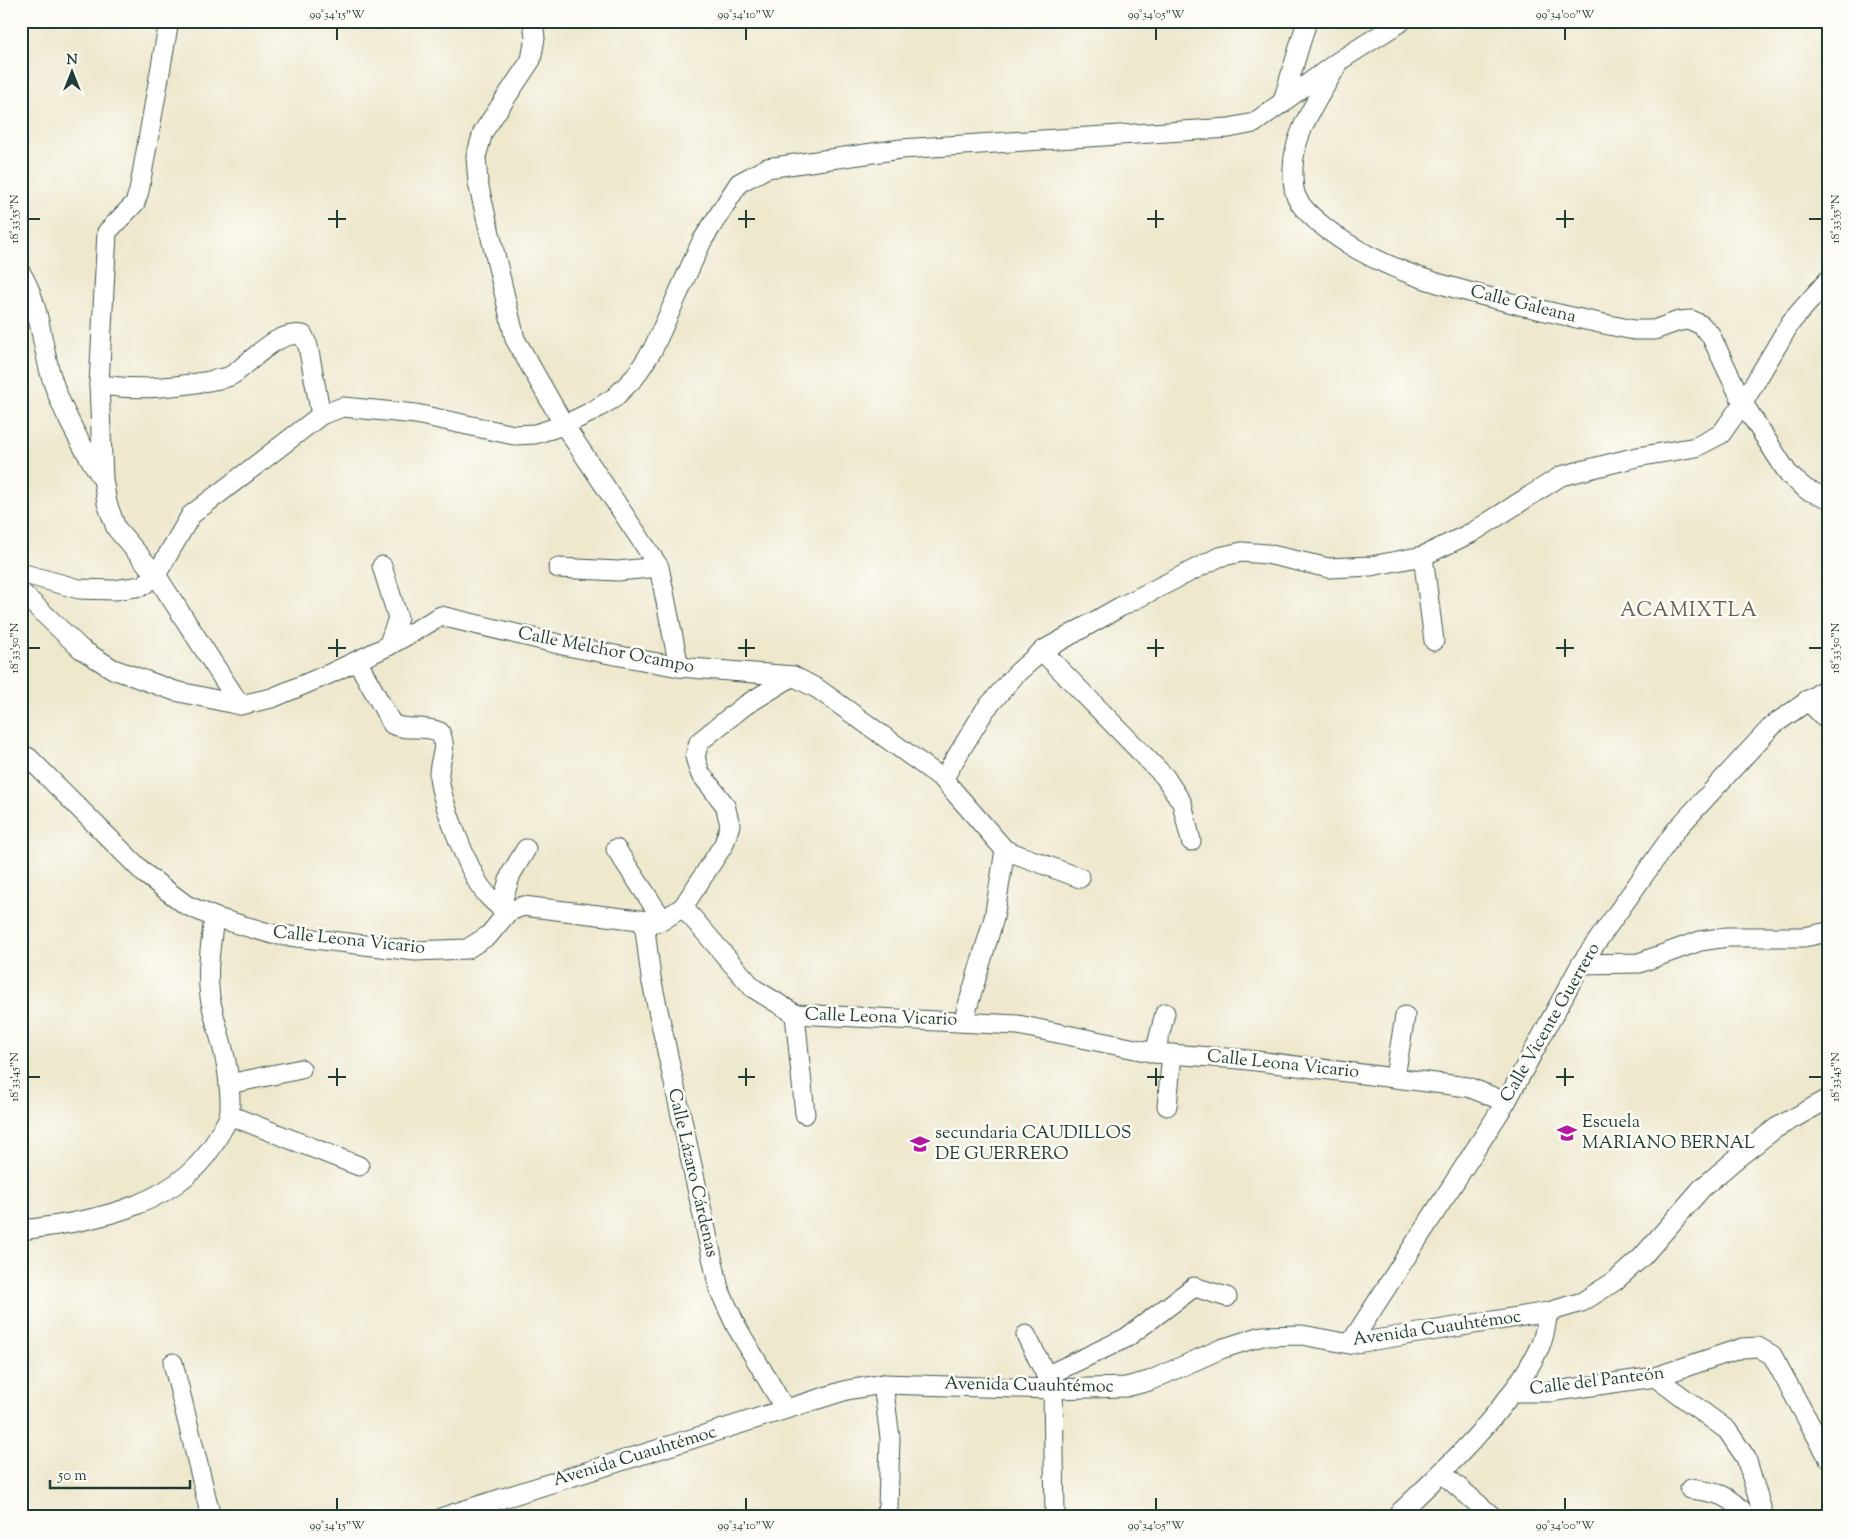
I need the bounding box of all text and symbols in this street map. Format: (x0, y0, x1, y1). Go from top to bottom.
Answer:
text: 99°34'15"W (309, 6, 365, 24)
text: 99°34'10"W (718, 6, 775, 24)
text: 99°34'05"W (1128, 6, 1185, 24)
text: 99°34'00"W (1536, 6, 1595, 24)
north arrow (48, 48, 98, 98)
text: N (66, 51, 78, 71)
text: 18°33'55"N (6, 194, 24, 243)
text: 18°33'55"N (1827, 194, 1845, 243)
street label: Calle Galeana (1467, 279, 1579, 331)
district label: ACAMIXTLA (1620, 597, 1758, 626)
street label: Calle Melchor Ocampo (516, 621, 697, 681)
text: 18°33'50"N (6, 622, 24, 673)
text: 18°33'50"N (1827, 622, 1845, 673)
street label: Calle Leona Vicario (272, 920, 426, 962)
street label: Calle Vicente Guerrero (1495, 938, 1607, 1108)
street label: Calle Leona Vicario (804, 1002, 958, 1034)
street label: Calle Leona Vicario (1206, 1044, 1360, 1086)
text: 18°33'45"N (6, 1052, 24, 1102)
text: 18°33'45"N (1827, 1052, 1845, 1102)
street label: Calle Lázaro Cárdenas (660, 1086, 724, 1260)
place label: Escuela MARIANO BERNAL (1582, 1110, 1755, 1157)
place label: secundaria CAUDILLOS DE GUERRERO (935, 1121, 1132, 1168)
school or university icon: Escuela MARIANO BERNAL (1556, 1122, 1578, 1144)
school or university icon: secundaria CAUDILLOS DE GUERRERO (909, 1133, 931, 1155)
street label: Avenida Cuauhtémoc (1351, 1304, 1523, 1354)
street label: Calle del Panteón (1528, 1361, 1666, 1403)
street label: Avenida Cuauhtémoc (944, 1372, 1114, 1400)
street label: Avenida Cuauhtémoc (550, 1420, 720, 1494)
scale bar (50, 1458, 190, 1490)
text: 50 m (57, 1466, 87, 1487)
text: 99°34'15"W (309, 1517, 365, 1535)
text: 99°34'10"W (718, 1517, 775, 1535)
text: 99°34'05"W (1128, 1517, 1185, 1535)
text: 99°34'00"W (1536, 1517, 1595, 1535)

